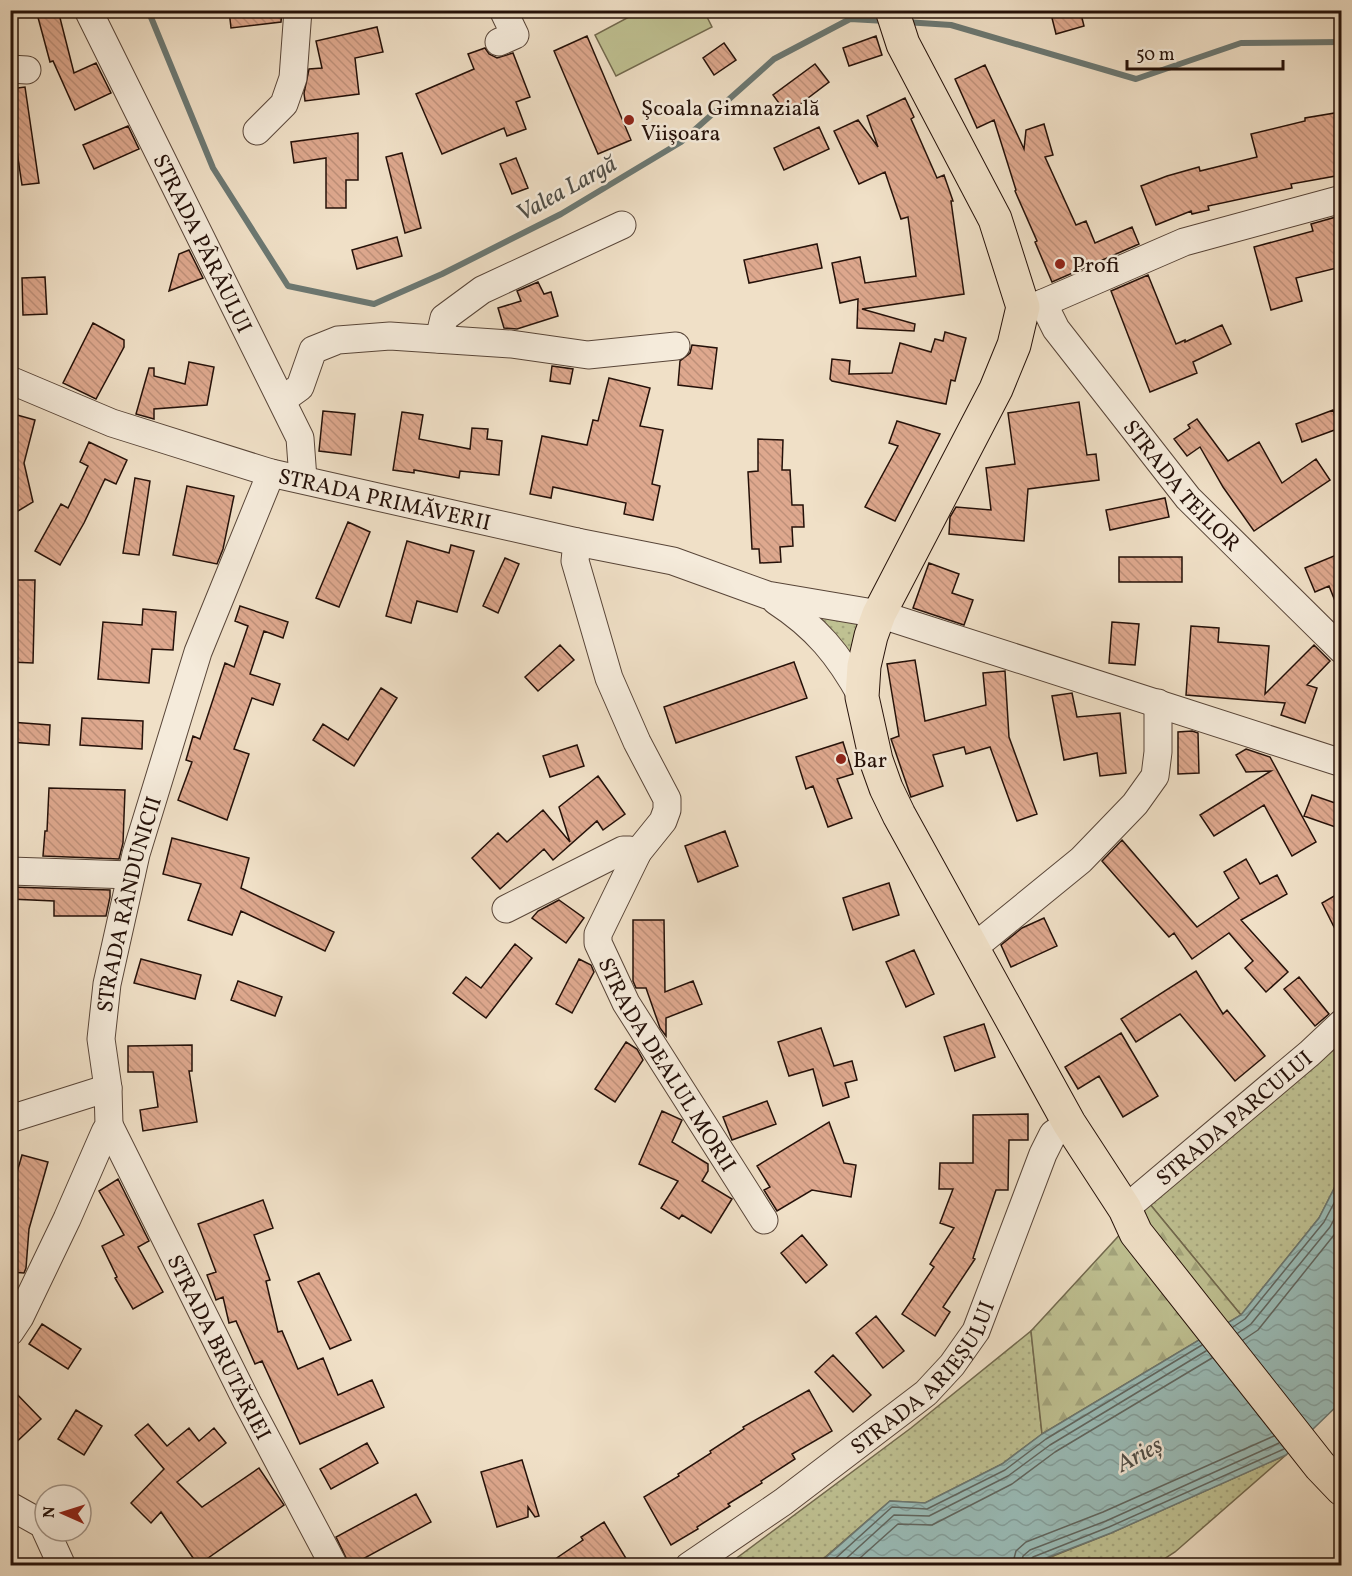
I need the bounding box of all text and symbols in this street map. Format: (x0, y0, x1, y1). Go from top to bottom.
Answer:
scale bar (1127, 33, 1283, 71)
text: 50 m (1136, 43, 1175, 68)
place label: Şcoala Gimnazială Viişoara (641, 94, 820, 150)
marker: Şcoala Gimnazială Viişoara (622, 113, 636, 127)
water label: Valea Largă (510, 148, 624, 231)
street label: STRADA PÂRÂULUI (144, 149, 259, 339)
place label: Profi (1072, 251, 1120, 282)
marker: Profi (1053, 257, 1067, 271)
street label: STRADA TEILOR (1114, 414, 1247, 560)
street label: STRADA PRIMĂVERII (275, 462, 493, 540)
place label: Bar (853, 746, 887, 777)
marker: Bar (834, 752, 848, 766)
street label: STRADA RÂNDUNICII (91, 793, 171, 1014)
street label: STRADA DEALUL MORII (589, 953, 742, 1178)
street label: STRADA PARCULUI (1150, 1044, 1320, 1194)
street label: STRADA BRUTĂRIEI (158, 1250, 277, 1446)
street label: STRADA ARIEȘULUI (845, 1297, 1004, 1463)
water label: Arieș (1110, 1429, 1169, 1483)
north arrow (33, 1483, 93, 1543)
text: N (39, 1506, 61, 1519)

